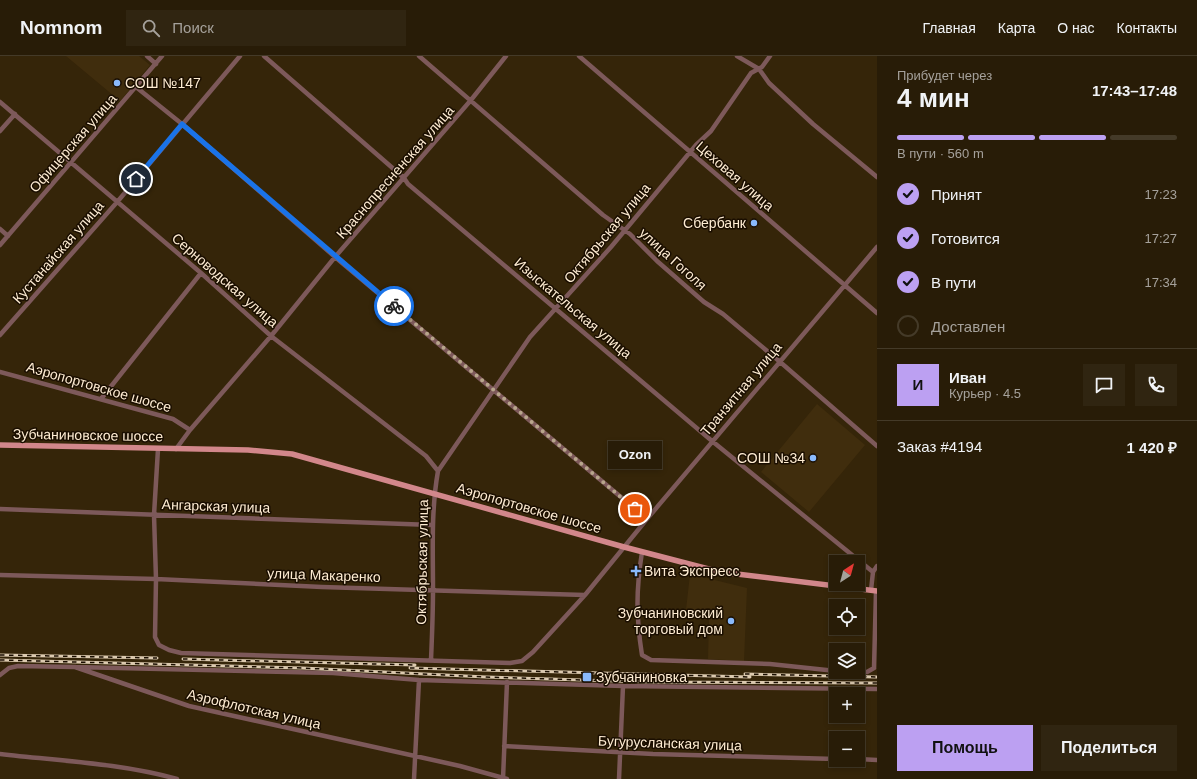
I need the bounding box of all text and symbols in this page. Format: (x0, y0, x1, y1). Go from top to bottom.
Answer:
search box (126, 10, 406, 46)
text: Nomnom (20, 17, 102, 38)
icon: search (140, 17, 162, 39)
text: Поиск (172, 19, 214, 36)
text: Главная (922, 20, 976, 36)
text: Карта (998, 20, 1035, 36)
text: О нас (1057, 20, 1095, 36)
text: Контакты (1117, 20, 1177, 36)
text: Прибудет через (897, 68, 992, 83)
place label: СОШ №147 (125, 75, 201, 91)
marker: СОШ №147 (112, 78, 122, 88)
text: 17:43–17:48 (1092, 82, 1177, 99)
text: 4 мин (897, 83, 970, 113)
street label: Офицерская улица (26, 90, 120, 195)
street label: Краснопресненская улица (333, 102, 457, 242)
street label: Цеховая улица (693, 138, 777, 214)
text: В пути · 560 m (897, 146, 984, 161)
pin (119, 162, 153, 196)
icon: home (125, 168, 147, 190)
street label: Октябрьская улица (561, 180, 654, 286)
icon: check (897, 183, 919, 205)
text: Принят (931, 186, 982, 203)
text: 17:23 (1144, 187, 1177, 202)
street label: Кустанайская улица (9, 197, 107, 307)
place label: Сбербанк (683, 215, 747, 231)
marker: Сбербанк (749, 218, 759, 228)
street label: улица Гоголя (636, 225, 710, 293)
icon: check (897, 227, 919, 249)
street label: Серноводская улица (169, 230, 281, 331)
text: Готовится (931, 230, 1000, 247)
text: 17:27 (1144, 231, 1177, 246)
street label: Изыскательская улица (511, 254, 635, 362)
icon: check (897, 271, 919, 293)
text: В пути (931, 274, 976, 291)
text: 17:34 (1144, 275, 1177, 290)
courier (374, 286, 414, 326)
icon: bike (383, 295, 405, 317)
text: Доставлен (931, 318, 1005, 335)
street label: Транзитная улица (697, 339, 785, 439)
street label: Аэропортовское шоссе (25, 359, 174, 415)
button: chat (1083, 364, 1125, 406)
button: phone (1135, 364, 1177, 406)
text: Иван (949, 369, 986, 386)
text: И (913, 376, 923, 393)
text: Курьер · 4.5 (949, 386, 1021, 401)
street label: Зубчаниновское шоссе (13, 426, 163, 444)
text: Заказ #4194 (897, 438, 982, 455)
text: 1 420 ₽ (1127, 439, 1177, 456)
callout: Ozon (608, 441, 662, 469)
text: Ozon (619, 447, 651, 462)
place label: СОШ №34 (737, 450, 805, 466)
marker: СОШ №34 (808, 453, 818, 463)
street label: Аэропортовское шоссе (455, 480, 604, 536)
pin (618, 492, 652, 526)
street label: Ангарская улица (161, 496, 271, 516)
icon: bag (624, 498, 646, 520)
street label: Октябрьская улица (413, 499, 431, 625)
north arrow (829, 555, 865, 591)
map controls (829, 555, 865, 767)
place label: Вита Экспресс (644, 563, 740, 579)
street label: улица Макаренко (267, 565, 381, 585)
marker: Вита Экспресс (631, 566, 641, 576)
button: locate (829, 599, 865, 635)
place label: Зубчаниновский торговый дом (618, 605, 723, 637)
marker: Зубчаниновский торговый дом (726, 616, 736, 626)
button: layers (829, 643, 865, 679)
place label: Зубчаниновка (596, 669, 687, 685)
marker: Зубчаниновка (581, 671, 593, 683)
street label: Аэрофлотская улица (186, 686, 323, 732)
button: + (829, 687, 865, 723)
button: Помощь (897, 725, 1033, 771)
button: Поделиться (1041, 725, 1177, 771)
button: − (829, 731, 865, 767)
street label: Бугурусланская улица (598, 732, 743, 754)

